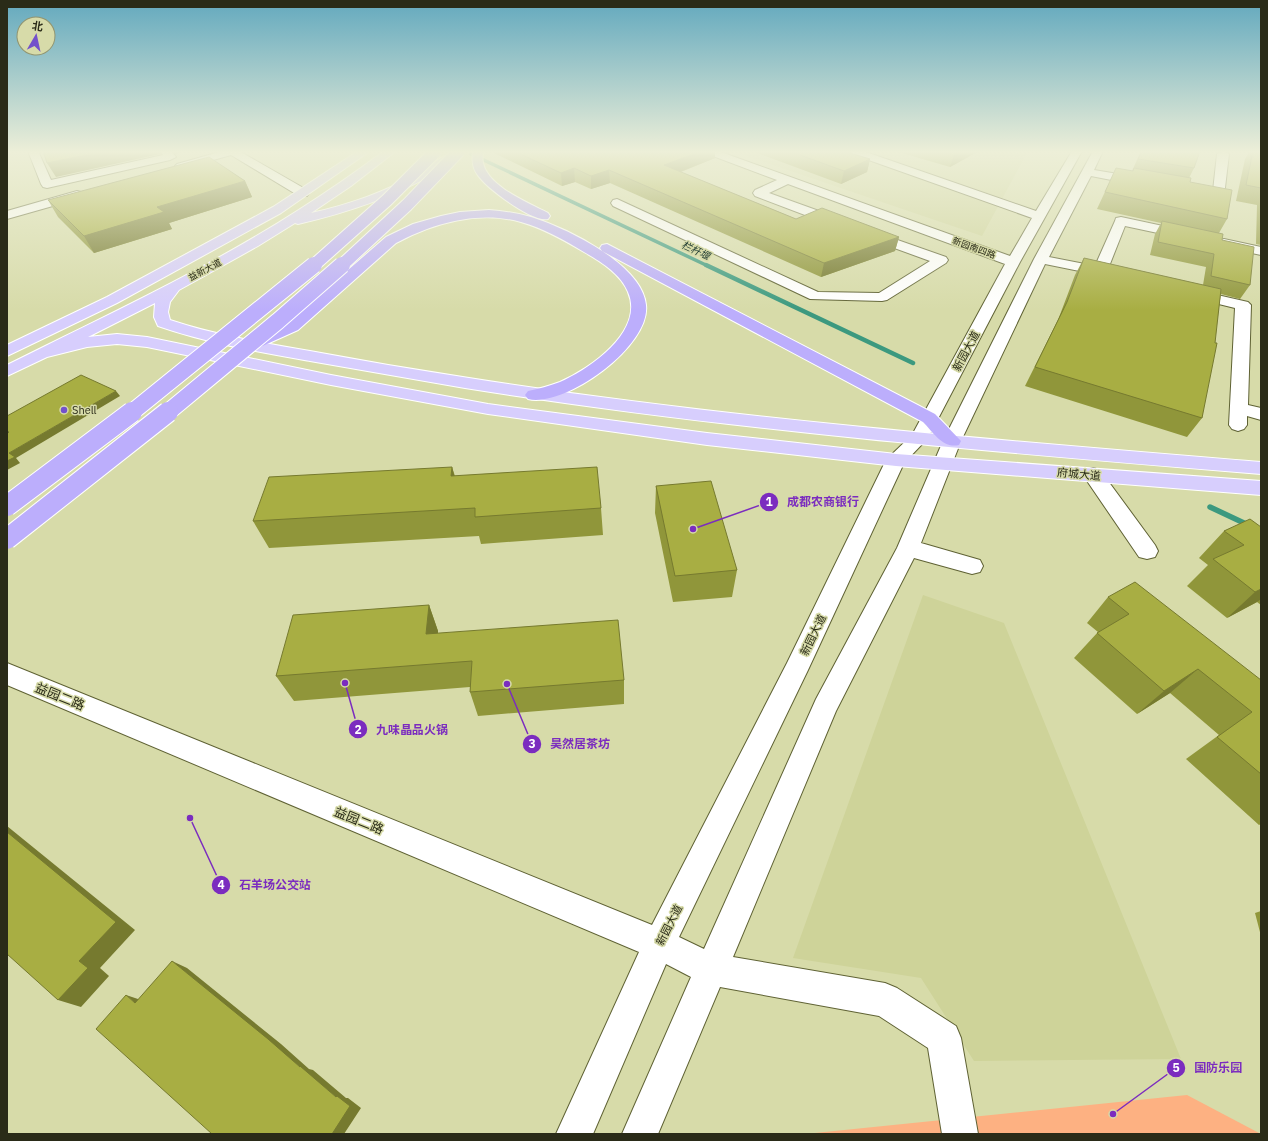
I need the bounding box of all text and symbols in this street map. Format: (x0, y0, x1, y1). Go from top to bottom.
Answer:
north arrow (16, 16, 56, 56)
text: 北 (31, 18, 44, 34)
street label: 新园南四路 (951, 235, 997, 260)
water label: 栏杆堰 (679, 238, 714, 264)
street label: 益新大道 (186, 256, 223, 283)
street label: 新园大道 (949, 328, 983, 374)
place label: Shell (72, 403, 97, 417)
marker: Shell (59, 405, 69, 415)
street label: 府城大道 (1056, 465, 1102, 483)
callout: 成都农商银行 (759, 490, 867, 514)
text: 1 (765, 494, 773, 509)
text: 成都农商银行 (787, 494, 859, 509)
street label: 新园大道 (797, 612, 829, 658)
street label: 益园二路 (33, 679, 87, 714)
callout: 九味晶品火锅 (348, 717, 456, 741)
text: 2 (354, 722, 362, 737)
text: 九味晶品火锅 (376, 722, 448, 737)
callout: 昊然居茶坊 (522, 732, 618, 756)
text: 3 (528, 736, 536, 751)
text: 昊然居茶坊 (550, 736, 610, 751)
street label: 益园二路 (332, 803, 386, 838)
callout: 石羊场公交站 (211, 873, 319, 897)
text: 4 (217, 877, 225, 892)
text: 石羊场公交站 (239, 877, 311, 892)
street label: 新园大道 (653, 902, 685, 948)
callout: 国防乐园 (1166, 1056, 1250, 1080)
text: 5 (1172, 1060, 1180, 1075)
text: 国防乐园 (1194, 1060, 1242, 1075)

